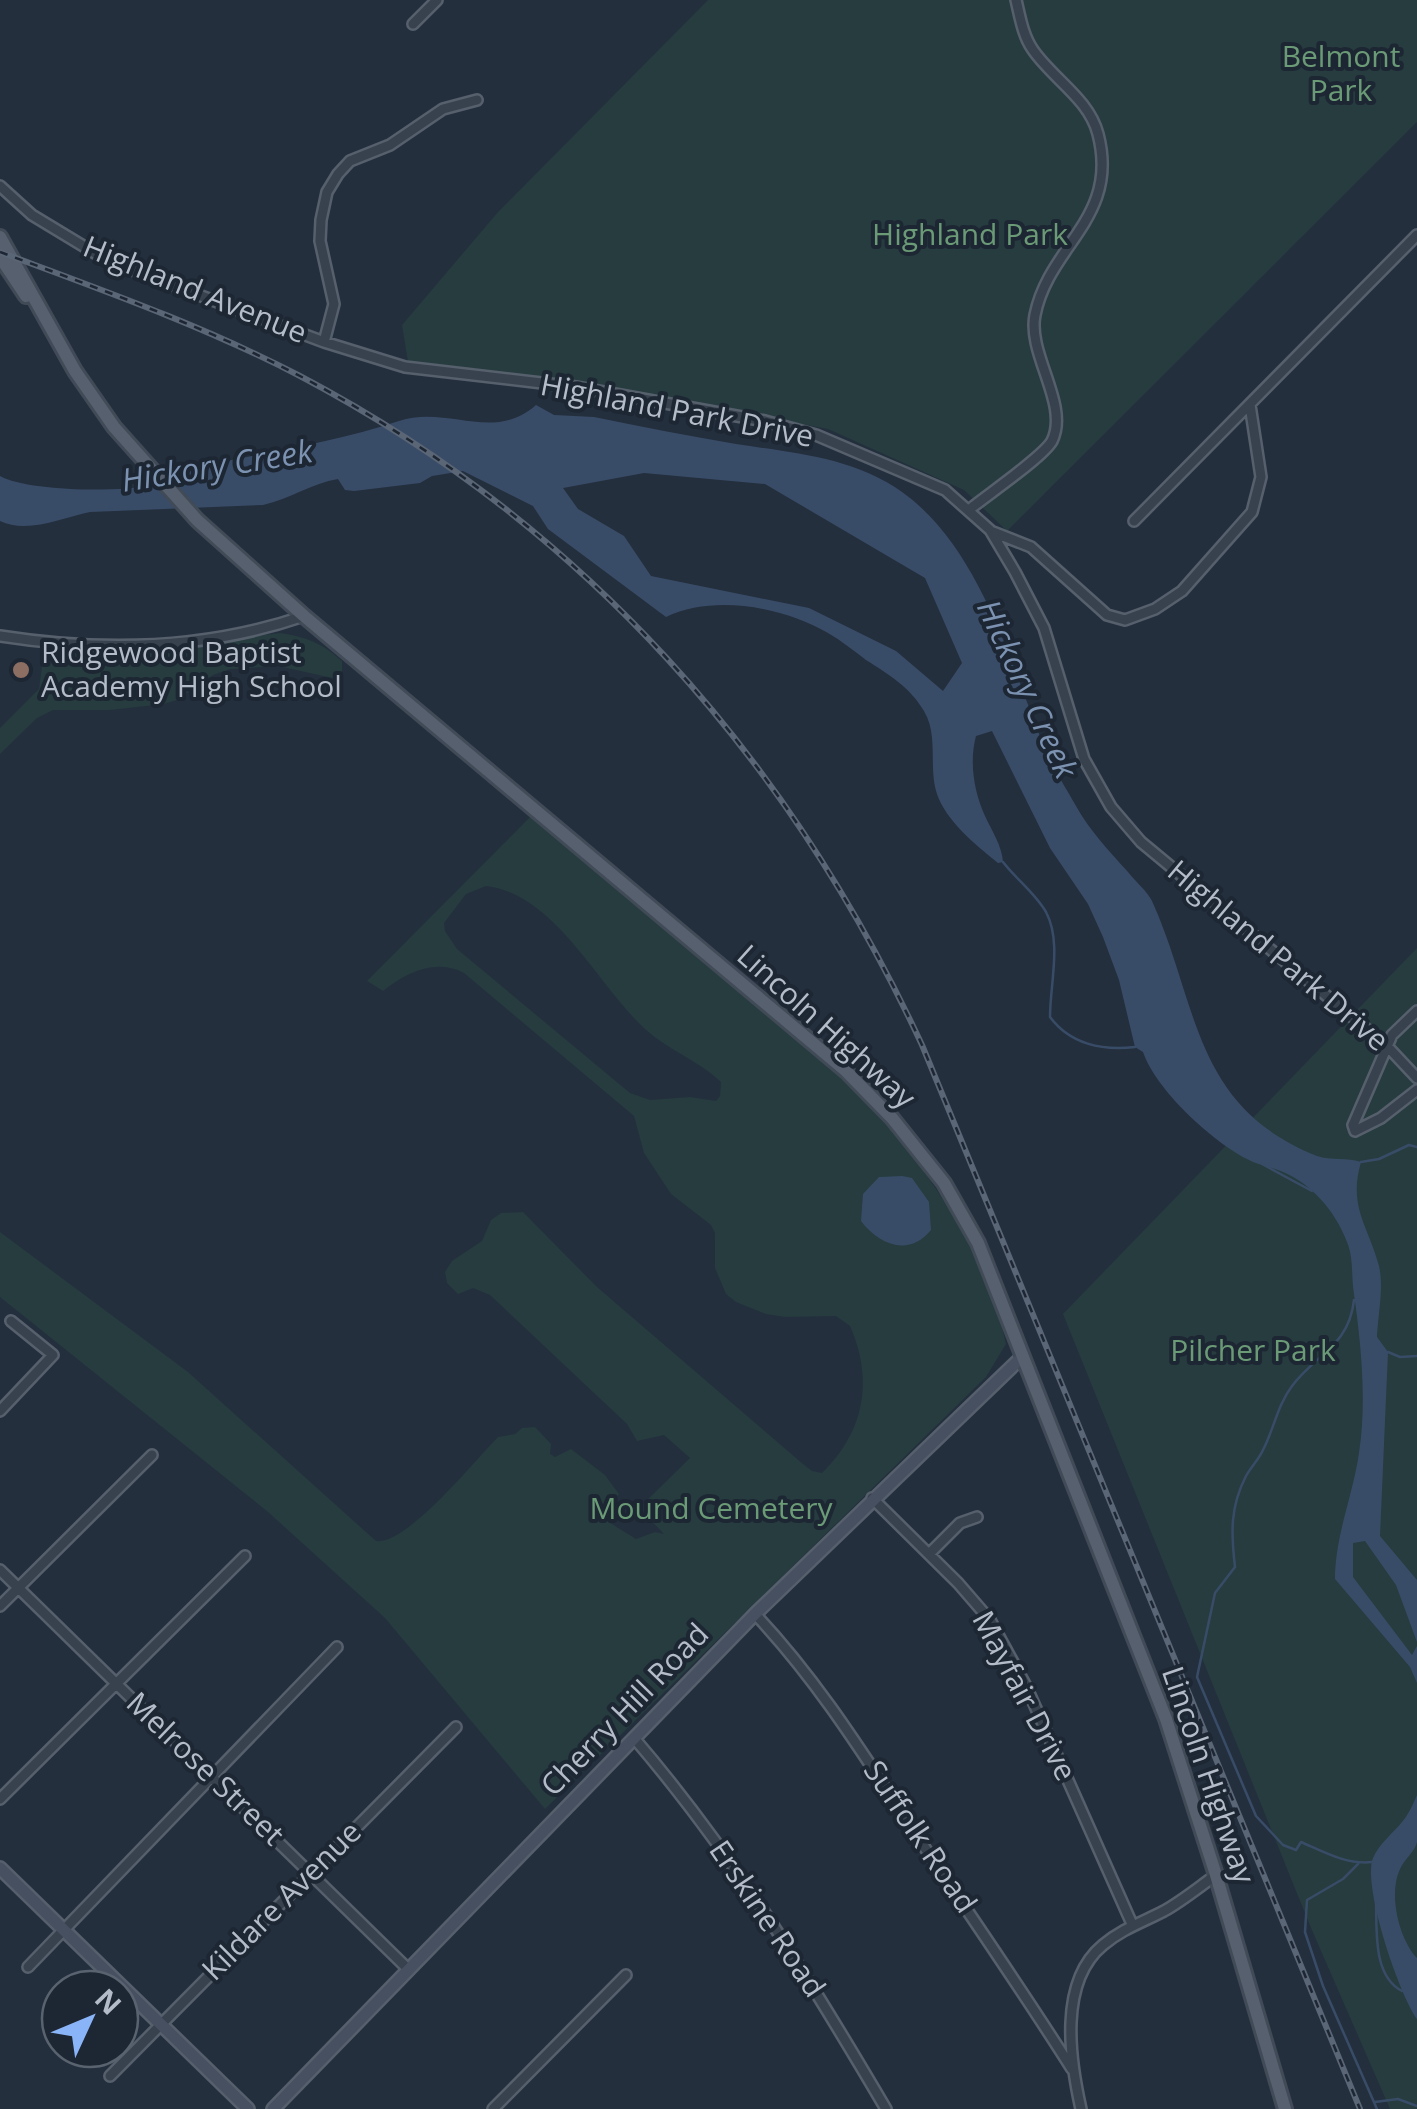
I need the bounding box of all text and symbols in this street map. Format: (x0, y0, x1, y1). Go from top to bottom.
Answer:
park label: Belmont Park (1282, 35, 1400, 110)
park label: Highland Park (872, 213, 1068, 254)
street label: Highland Avenue (78, 225, 313, 352)
street label: Highland Park Drive (537, 363, 817, 456)
water label: Hickory Creek (118, 428, 317, 501)
water label: Hickory Creek (968, 592, 1089, 786)
place label: Ridgewood Baptist Academy High School (41, 631, 342, 706)
marker: Ridgewood Baptist Academy High School (10, 659, 32, 681)
street label: Highland Park Drive (1160, 850, 1398, 1060)
street label: Lincoln Highway (729, 935, 926, 1118)
park label: Pilcher Park (1170, 1329, 1336, 1370)
park label: Mound Cemetery (589, 1487, 834, 1528)
street label: Mayfair Drive (963, 1603, 1087, 1787)
street label: Cherry Hill Road (531, 1614, 717, 1804)
street label: Lincoln Highway (1153, 1660, 1266, 1889)
street label: Melrose Street (118, 1682, 294, 1854)
street label: Suffolk Road (855, 1752, 987, 1920)
street label: Kildare Avenue (192, 1811, 370, 1989)
street label: Erskine Road (701, 1832, 836, 2005)
north arrow (40, 1969, 140, 2069)
text: N (87, 1980, 130, 2022)

